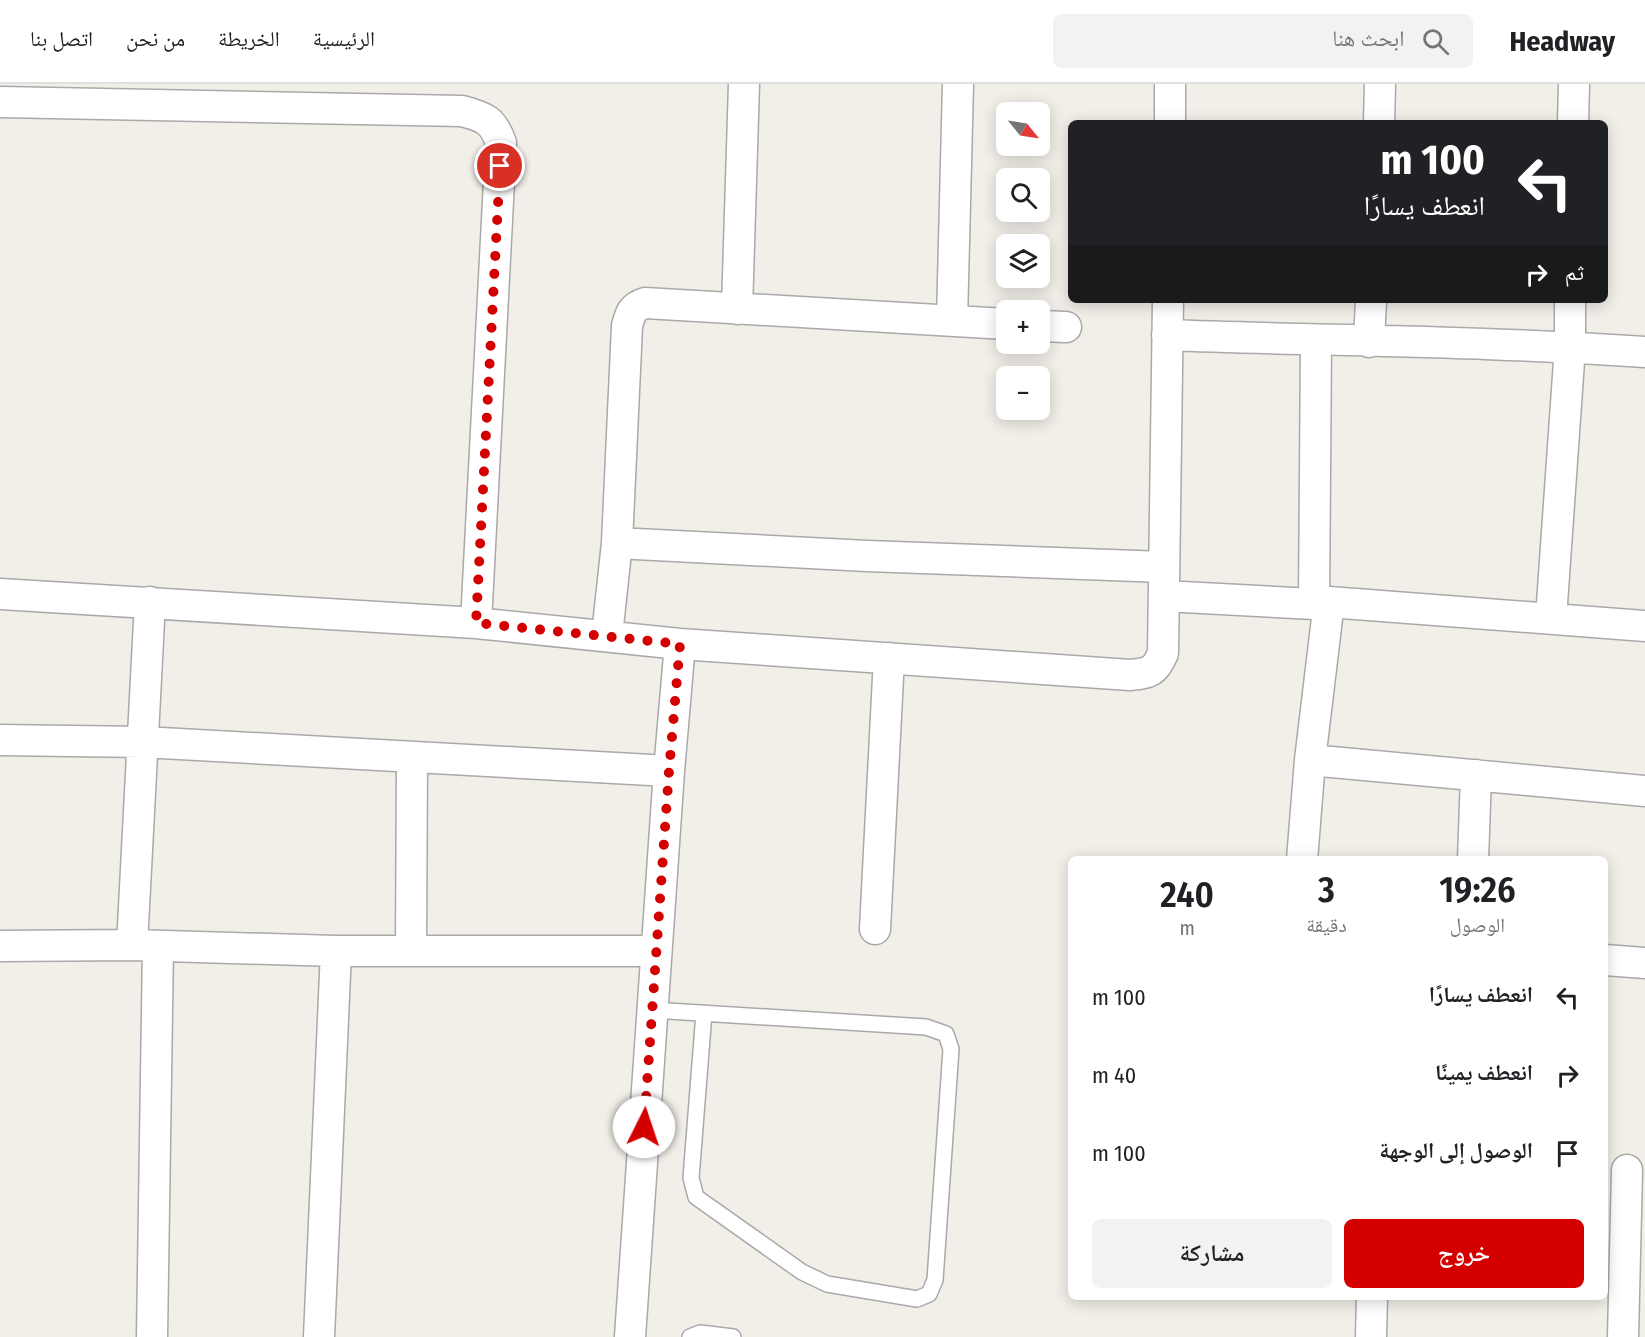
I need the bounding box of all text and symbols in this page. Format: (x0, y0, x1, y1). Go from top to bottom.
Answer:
search box (1053, 14, 1473, 68)
text: ابحث هنا (1332, 25, 1404, 52)
icon: search (1419, 25, 1452, 58)
text: Headway (1509, 25, 1615, 58)
text: اتصل بنا (30, 26, 93, 52)
text: من نحن (126, 26, 185, 52)
text: الخريطة (218, 26, 280, 52)
text: الرئيسية (313, 26, 375, 52)
north arrow (996, 102, 1050, 156)
map controls (996, 102, 1050, 420)
text: 100 m (1381, 135, 1485, 185)
pin (474, 140, 525, 191)
icon: left (1506, 144, 1584, 222)
icon: arrive (483, 149, 516, 182)
button: search (996, 168, 1050, 222)
text: انعطف يسارًا (1364, 190, 1485, 222)
button: layers (996, 234, 1050, 288)
icon: right (1520, 258, 1553, 291)
text: ثم (1565, 259, 1584, 286)
button: + (996, 300, 1050, 354)
button: − (996, 366, 1050, 420)
text: 3 (1318, 868, 1335, 912)
text: 19:26 (1439, 868, 1516, 912)
text: 240 (1160, 873, 1214, 917)
text: دقيقة (1306, 913, 1347, 937)
text: الوصول (1450, 913, 1505, 937)
text: m (1179, 916, 1195, 940)
text: انعطف يسارًا (1429, 981, 1533, 1008)
icon: left (1551, 981, 1584, 1014)
text: 100 m (1092, 984, 1146, 1011)
text: انعطف يمينًا (1435, 1059, 1533, 1086)
icon: right (1551, 1059, 1584, 1092)
text: 40 m (1092, 1062, 1136, 1089)
position arrow (612, 1095, 676, 1159)
text: الوصول إلى الوجهة (1379, 1137, 1533, 1164)
icon: arrive (1551, 1137, 1584, 1170)
text: 100 m (1092, 1140, 1146, 1167)
button: مشاركة (1092, 1219, 1332, 1288)
button: خروج (1344, 1219, 1584, 1288)

